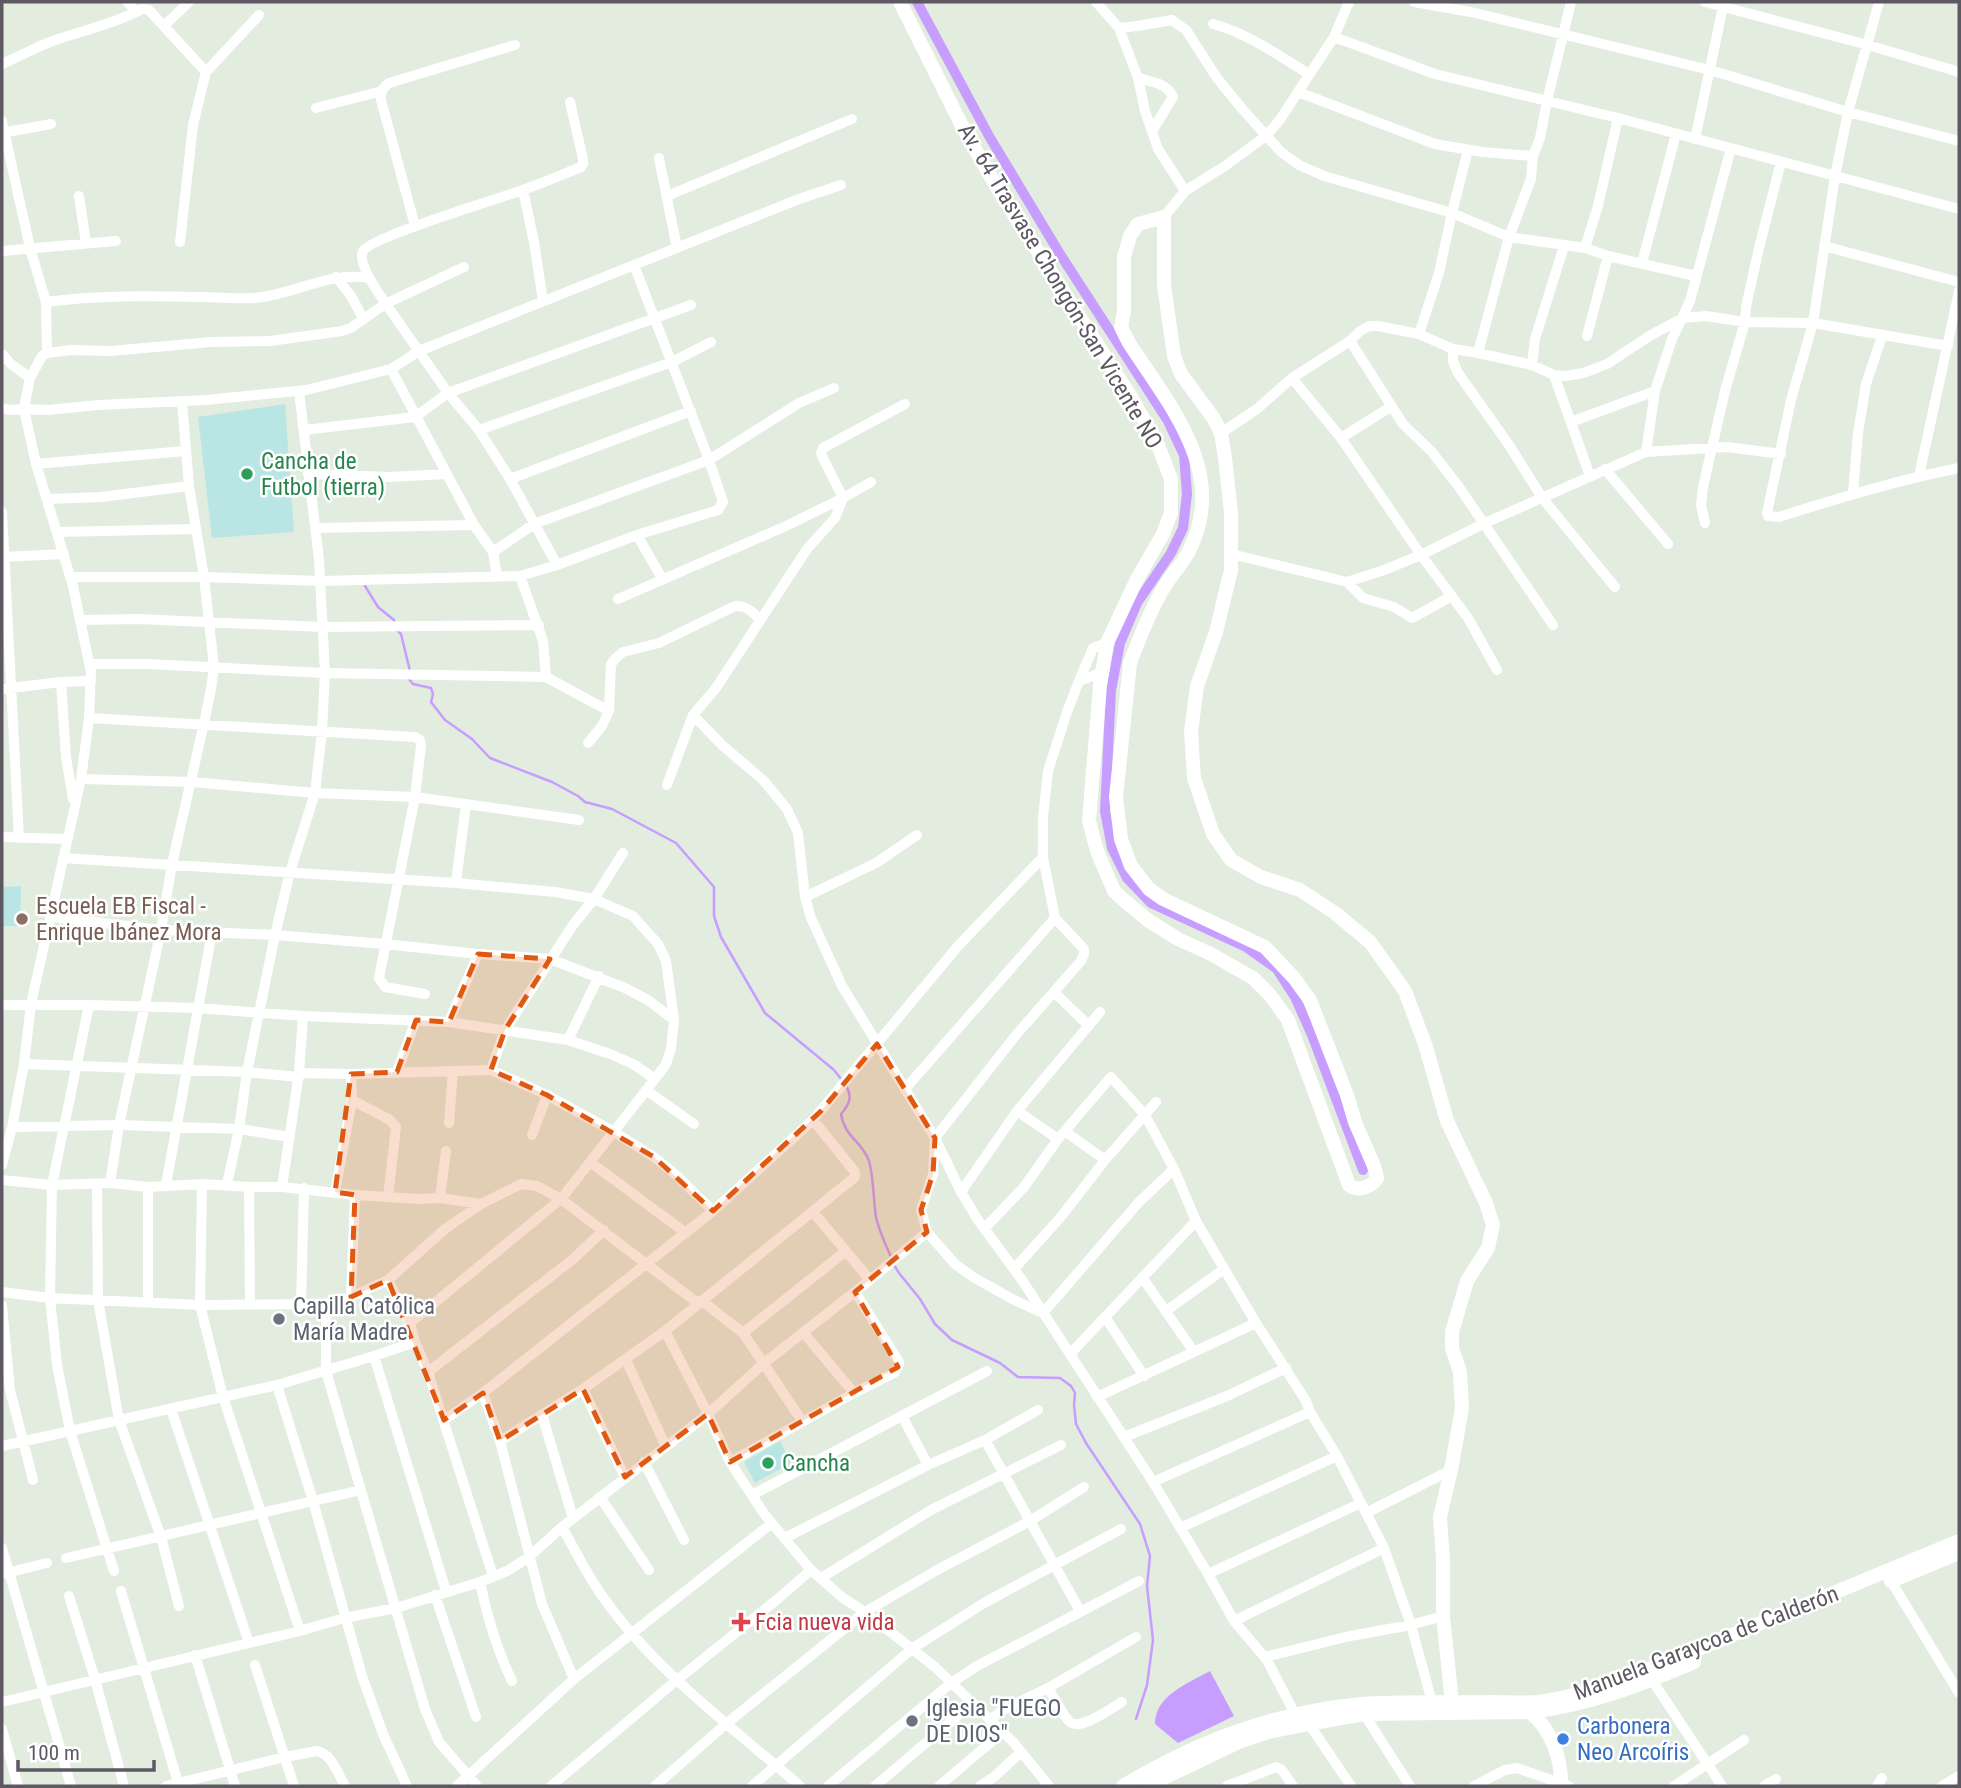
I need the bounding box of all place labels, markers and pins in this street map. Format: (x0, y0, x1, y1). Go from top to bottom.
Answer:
place label: Cancha de Futbol (tierra) (261, 448, 385, 501)
marker: Cancha de Futbol (tierra) (239, 466, 255, 482)
place label: Escuela EB Fiscal - Enrique Ibánez Mora (36, 893, 221, 946)
marker: Escuela EB Fiscal - Enrique Ibánez Mora (14, 911, 30, 927)
place label: Capilla Católica María Madre (293, 1293, 435, 1346)
marker: Capilla Católica María Madre (271, 1311, 287, 1327)
place label: Cancha (782, 1450, 850, 1477)
marker: Cancha (760, 1455, 776, 1471)
place label: Fcia nueva vida (755, 1609, 894, 1636)
marker: Fcia nueva vida (733, 1614, 749, 1630)
place label: Iglesia "FUEGO DE DIOS" (926, 1695, 1061, 1748)
marker: Iglesia "FUEGO DE DIOS" (904, 1713, 920, 1729)
place label: Carbonera Neo Arcoíris (1577, 1713, 1689, 1766)
marker: Carbonera Neo Arcoíris (1555, 1731, 1571, 1747)

